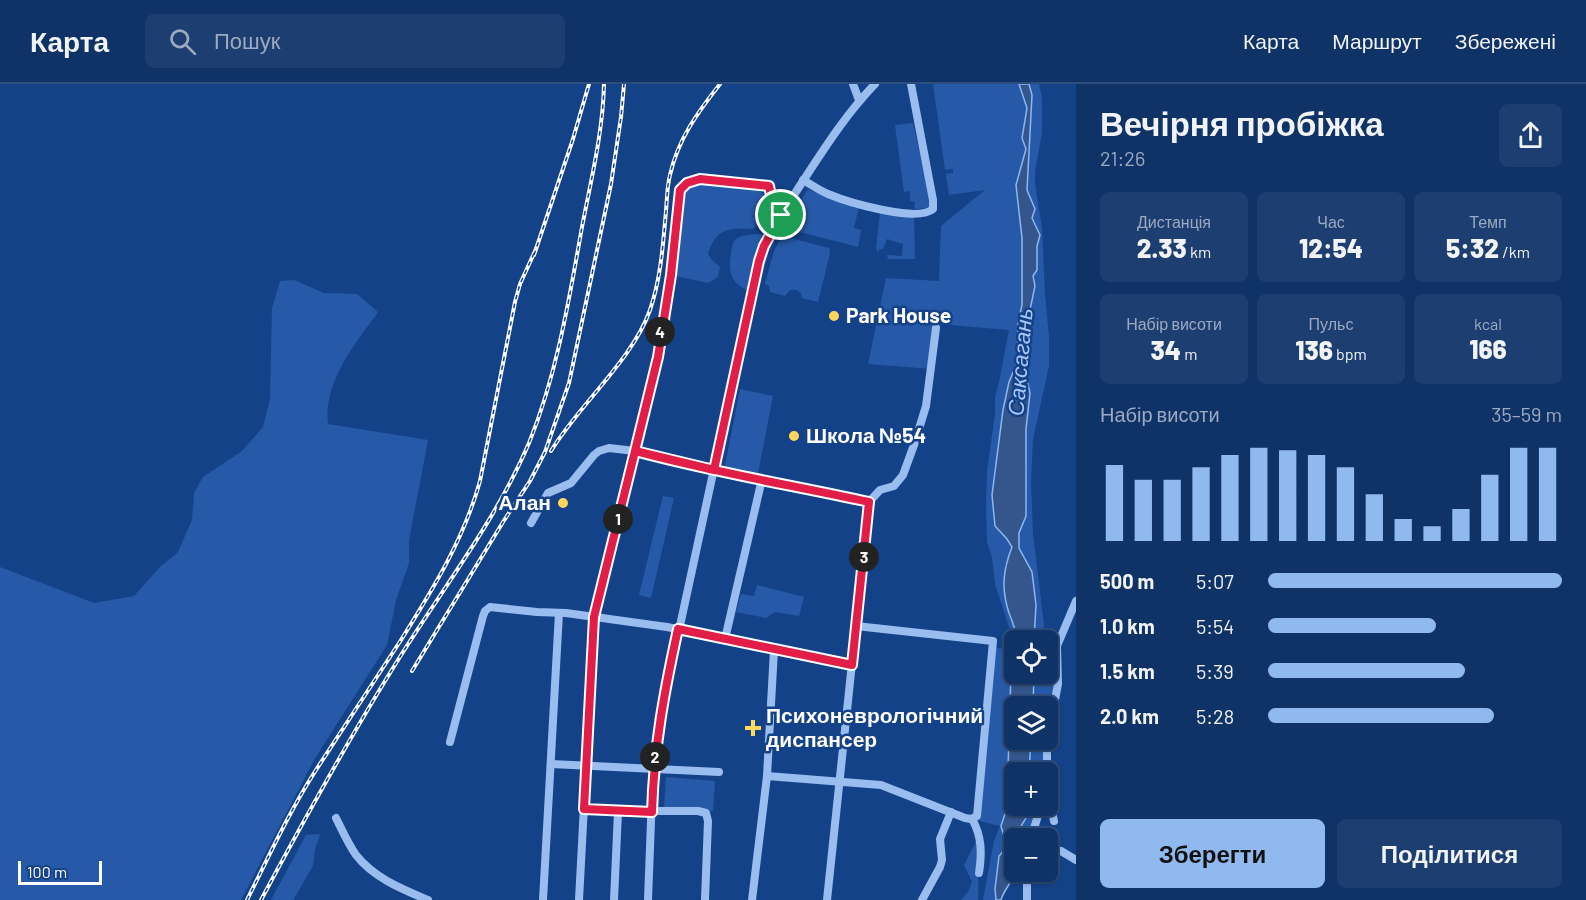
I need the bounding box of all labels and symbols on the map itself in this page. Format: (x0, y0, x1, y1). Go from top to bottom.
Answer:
pin (755, 189, 806, 240)
place label: Park House (846, 302, 951, 327)
water label: Саксагань (1001, 307, 1037, 417)
marker: Park House (827, 309, 841, 323)
pin: 4 (645, 317, 675, 347)
place label: Школа №54 (806, 422, 926, 447)
marker: Школа №54 (787, 429, 801, 443)
place label: Алан (498, 489, 551, 514)
marker: Алан (556, 496, 570, 510)
pin: 1 (603, 504, 633, 534)
pin: 3 (849, 542, 879, 572)
place label: Психоневрологічний диспансер (766, 702, 983, 751)
marker: Психоневрологічний диспансер (744, 719, 762, 737)
pin: 2 (640, 742, 670, 772)
scale bar (18, 858, 102, 886)

